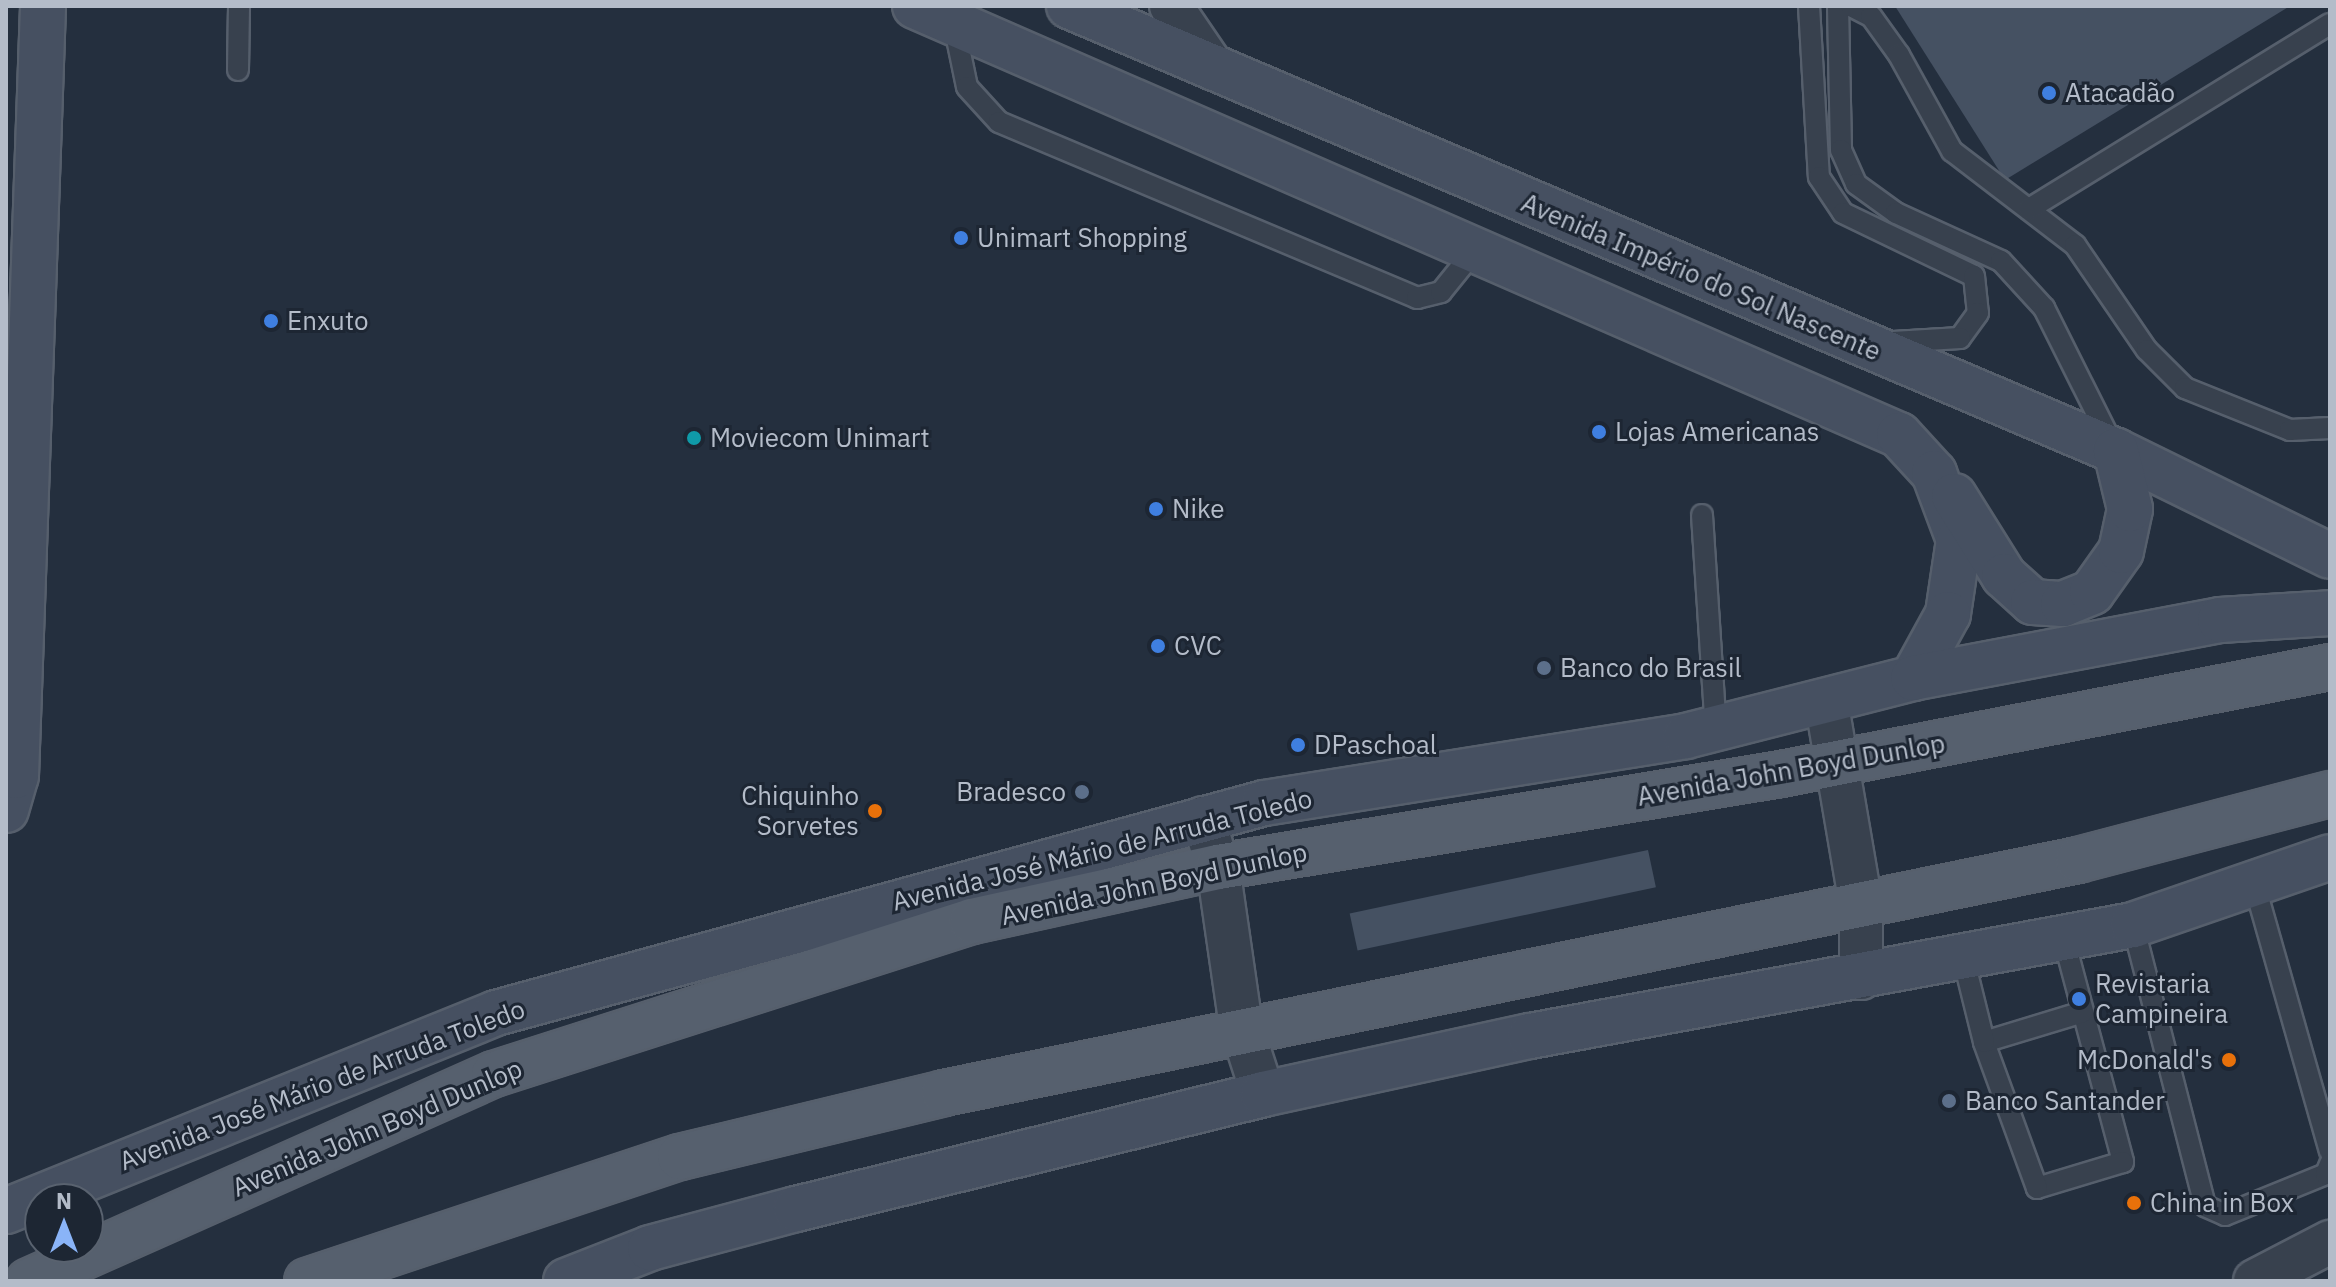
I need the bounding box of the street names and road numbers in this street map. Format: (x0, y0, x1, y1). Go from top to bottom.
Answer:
street label: Avenida Império do Sol Nascente (1517, 187, 1885, 367)
street label: Avenida John Boyd Dunlop (1635, 728, 1947, 812)
street label: Avenida José Mário de Arruda Toledo (889, 783, 1315, 917)
street label: Avenida John Boyd Dunlop (998, 836, 1310, 932)
street label: Avenida José Mário de Arruda Toledo (115, 993, 529, 1177)
street label: Avenida John Boyd Dunlop (227, 1053, 527, 1203)

